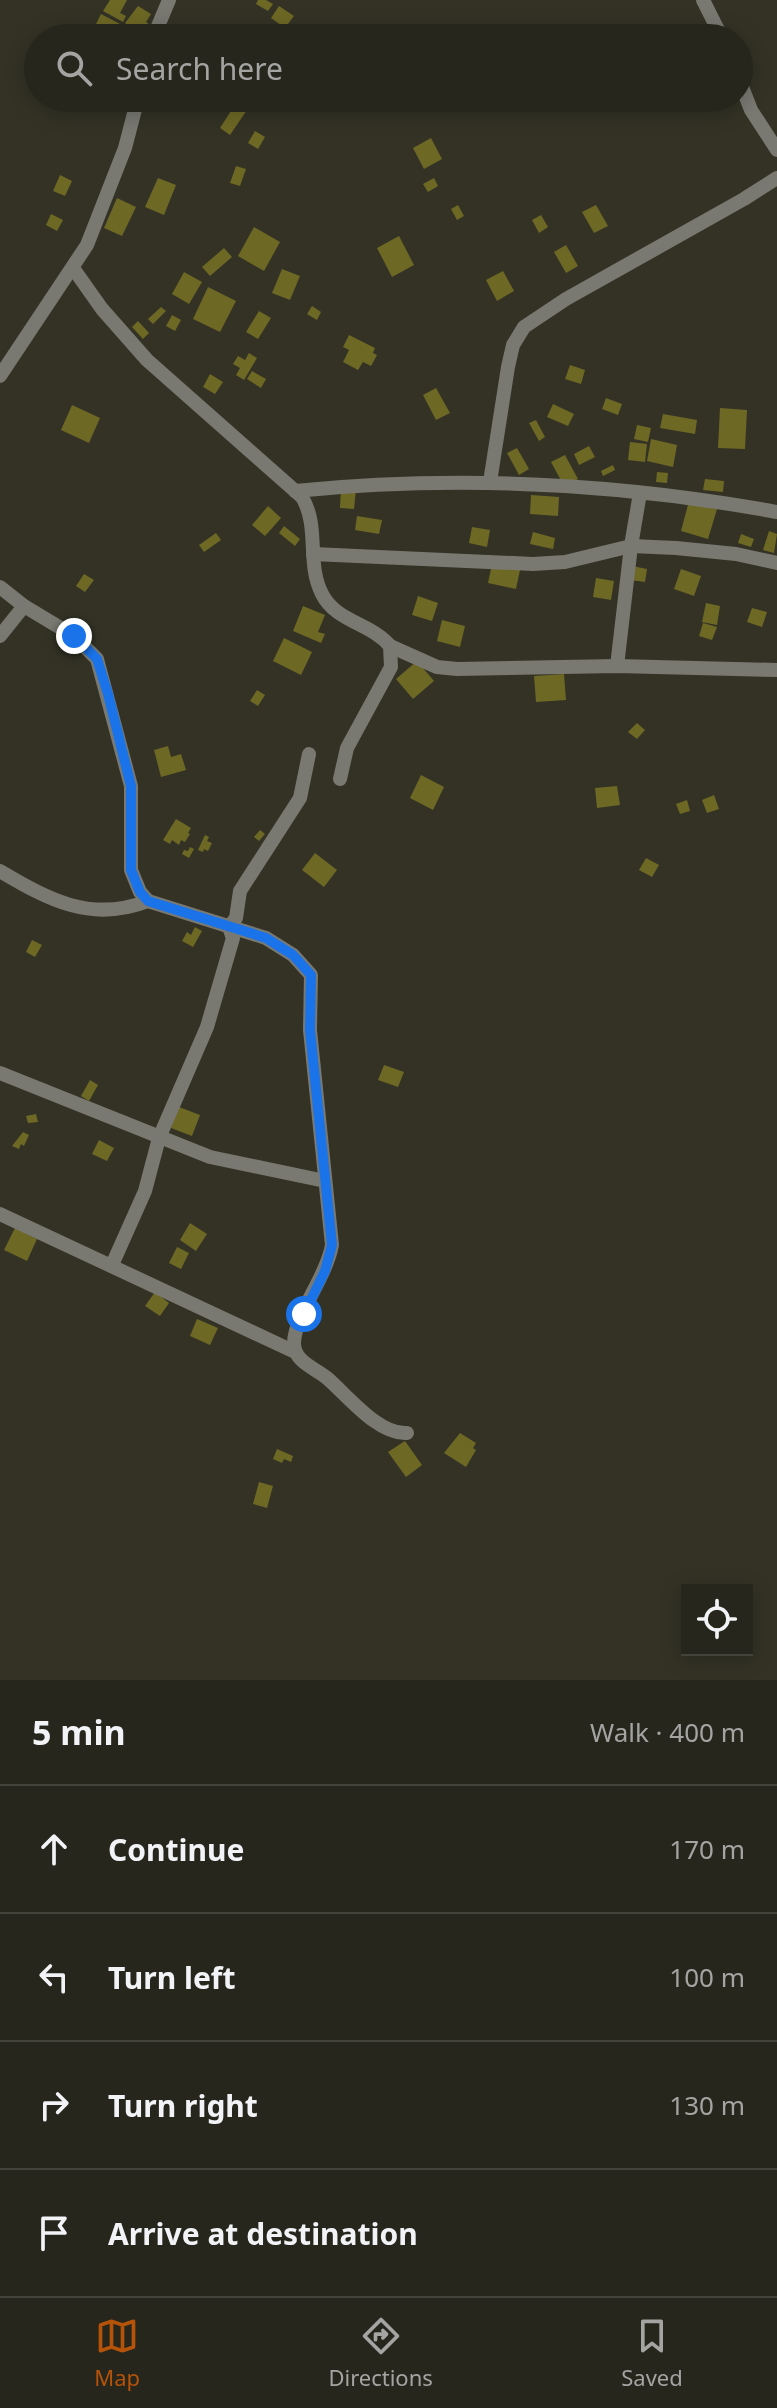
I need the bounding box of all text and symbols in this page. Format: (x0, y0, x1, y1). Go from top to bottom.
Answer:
search box (24, 24, 753, 112)
icon: search (52, 46, 96, 90)
text: Search here (116, 48, 283, 89)
route end (56, 618, 92, 654)
route start (286, 1296, 322, 1332)
map controls (681, 1584, 753, 1656)
button: locate (681, 1584, 753, 1656)
text: 5 min (32, 1709, 126, 1755)
text: Walk · 400 m (590, 1714, 745, 1750)
icon: ahead (32, 1827, 76, 1871)
text: Continue (108, 1829, 244, 1870)
text: 170 m (669, 1831, 745, 1867)
icon: left (32, 1955, 76, 1999)
text: Turn left (108, 1957, 236, 1998)
text: 100 m (669, 1959, 745, 1995)
icon: right (32, 2083, 76, 2127)
text: Turn right (108, 2085, 258, 2126)
text: 130 m (669, 2087, 745, 2123)
icon: arrive (32, 2211, 76, 2255)
text: Arrive at destination (108, 2213, 418, 2254)
tab: Map (94, 2314, 140, 2392)
tab: Directions (328, 2314, 433, 2392)
tab: Saved (621, 2314, 683, 2392)

